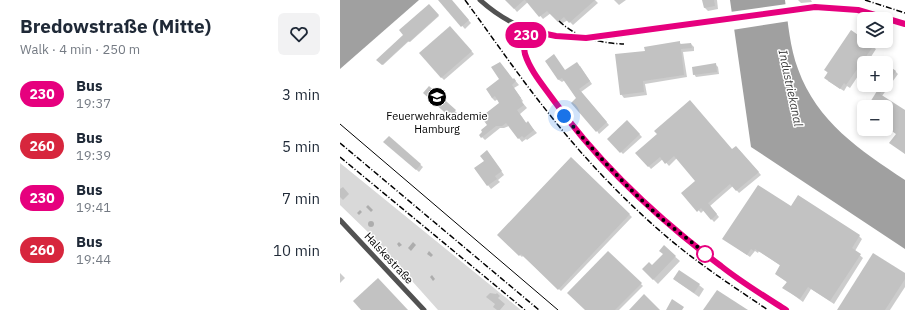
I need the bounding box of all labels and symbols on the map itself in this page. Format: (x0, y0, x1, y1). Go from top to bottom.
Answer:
line badge: 230 (503, 22, 549, 48)
water label: Industriekanal (776, 48, 807, 129)
school or university icon: Feuerwehrakademie Hamburg (426, 86, 448, 108)
your location (554, 106, 574, 126)
place label: Feuerwehrakademie Hamburg (386, 109, 488, 136)
street label: Halskestraße (361, 229, 417, 287)
unlabelled marker (696, 245, 714, 263)

